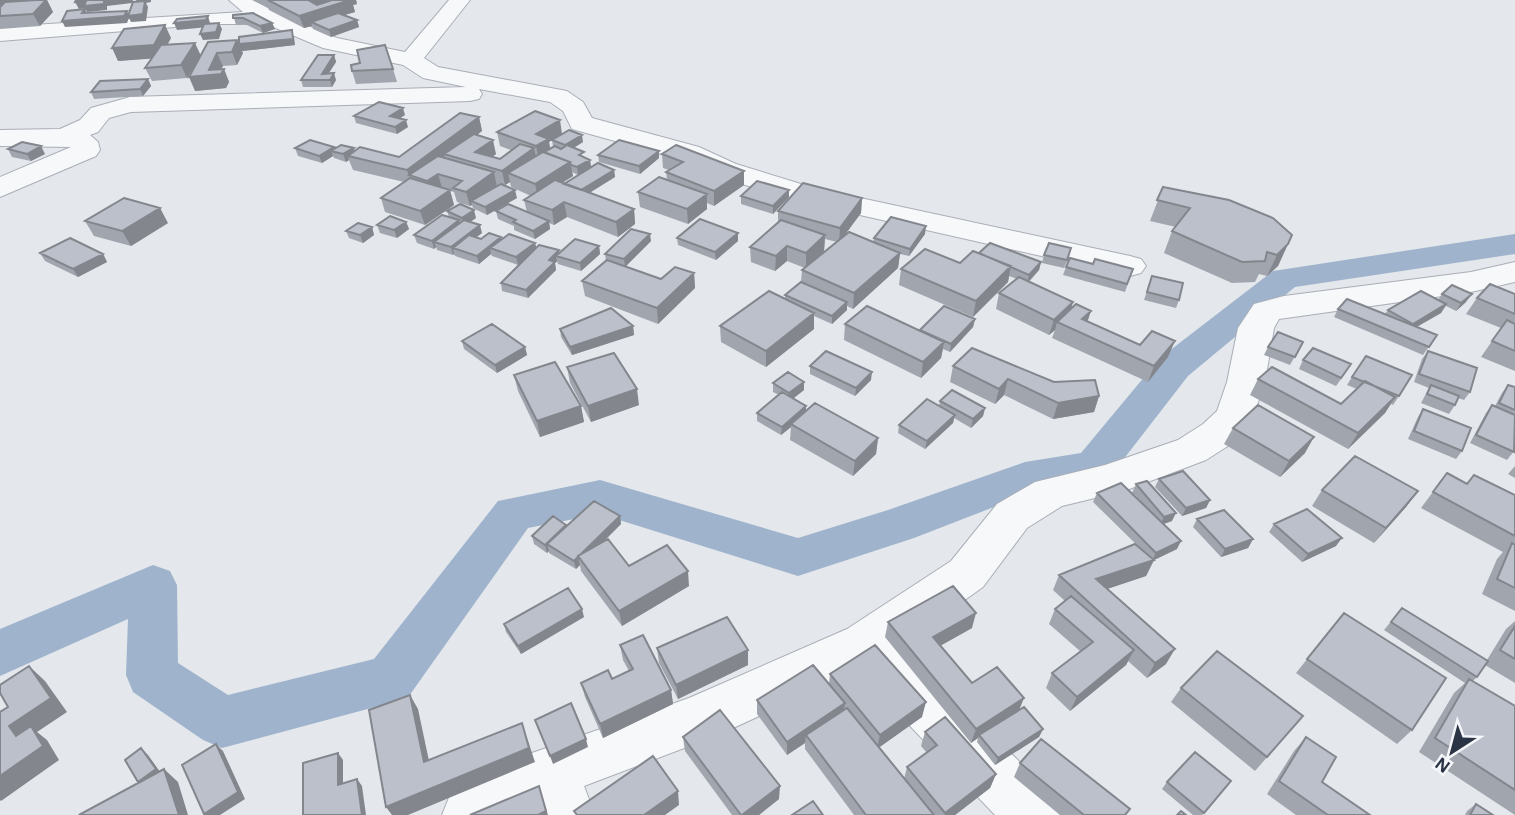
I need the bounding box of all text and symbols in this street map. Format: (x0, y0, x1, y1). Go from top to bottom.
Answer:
north arrow (1417, 717, 1487, 787)
text: N (1432, 753, 1454, 776)

